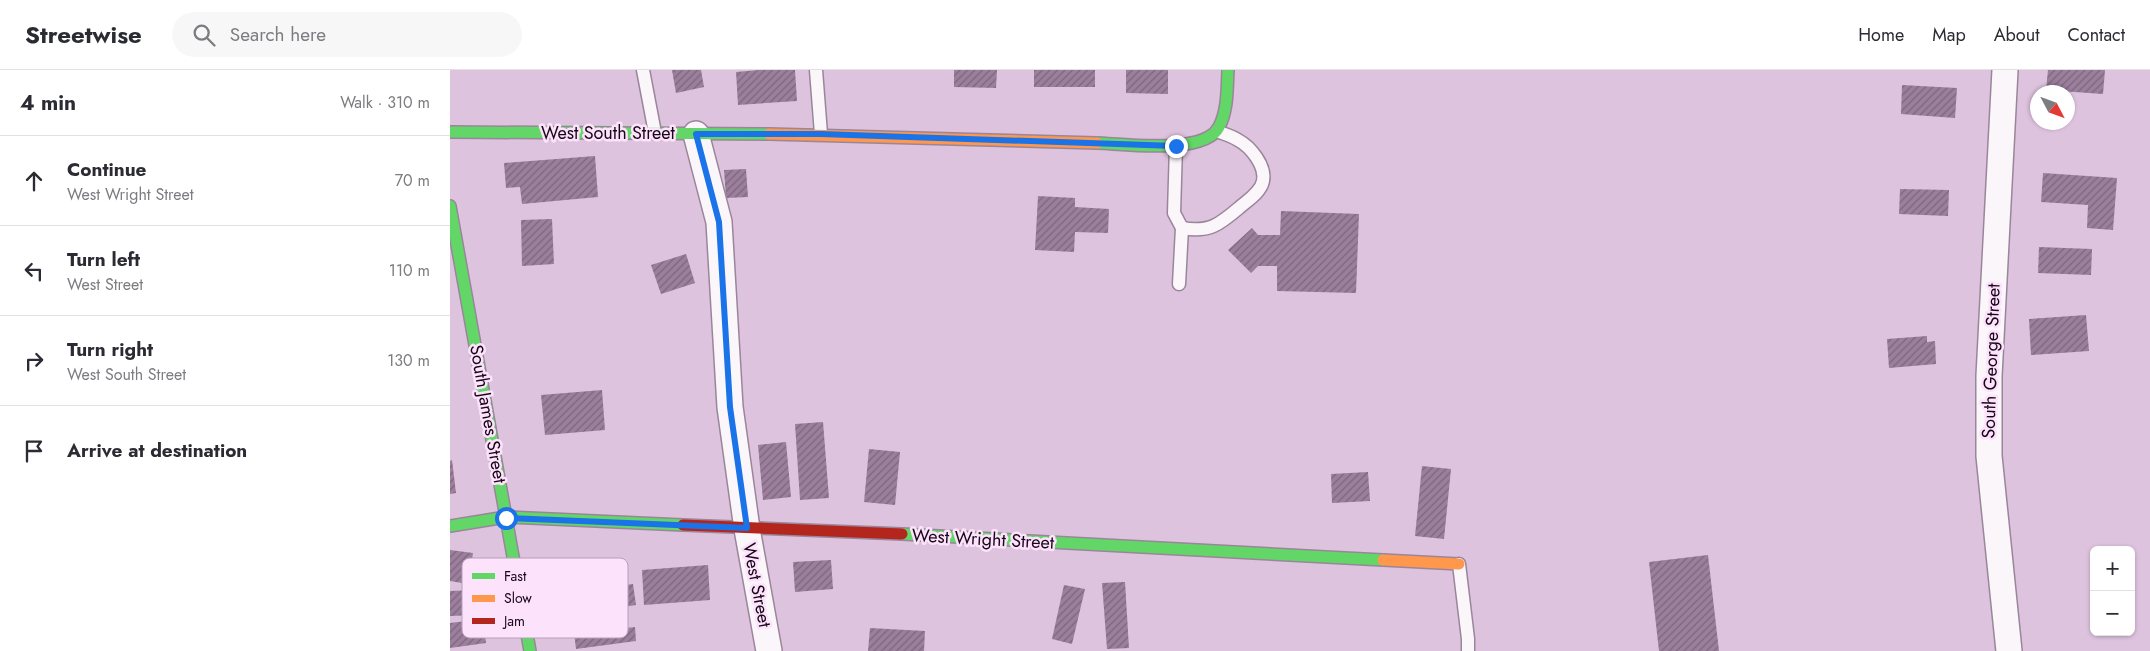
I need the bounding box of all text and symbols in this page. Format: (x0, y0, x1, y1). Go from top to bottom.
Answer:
search box (172, 12, 522, 57)
text: Streetwise (25, 17, 142, 52)
icon: search (190, 21, 218, 49)
text: Search here (230, 21, 326, 48)
text: Home (1858, 22, 1904, 48)
text: Map (1932, 22, 1966, 48)
text: About (1994, 22, 2039, 48)
text: Contact (2067, 22, 2125, 48)
north arrow (2030, 85, 2075, 130)
text: 4 min (20, 88, 76, 118)
text: Walk · 310 m (340, 91, 430, 114)
street label: West South Street (541, 120, 676, 146)
route end (1165, 135, 1188, 158)
text: Continue (67, 156, 146, 183)
icon: ahead (20, 167, 48, 195)
text: 70 m (395, 169, 430, 192)
text: West Wright Street (67, 183, 194, 206)
text: Turn left (67, 246, 140, 273)
icon: left (20, 257, 48, 285)
text: 110 m (389, 259, 430, 282)
text: West Street (67, 273, 143, 296)
street label: South George Street (1975, 282, 2007, 439)
text: Turn right (67, 336, 153, 363)
street label: South James Street (463, 343, 513, 486)
icon: right (20, 347, 48, 375)
text: 130 m (387, 349, 430, 372)
text: West South Street (67, 363, 186, 386)
icon: arrive (20, 437, 48, 465)
text: Arrive at destination (67, 437, 247, 464)
route start (495, 507, 518, 530)
street label: West Wright Street (911, 522, 1055, 556)
street label: West Street (736, 541, 778, 630)
map controls (2090, 546, 2135, 636)
button: + (2090, 546, 2135, 591)
legend (462, 558, 628, 638)
text: Fast (504, 566, 527, 586)
text: Slow (504, 588, 532, 608)
button: − (2090, 591, 2135, 636)
text: Jam (502, 611, 525, 631)

